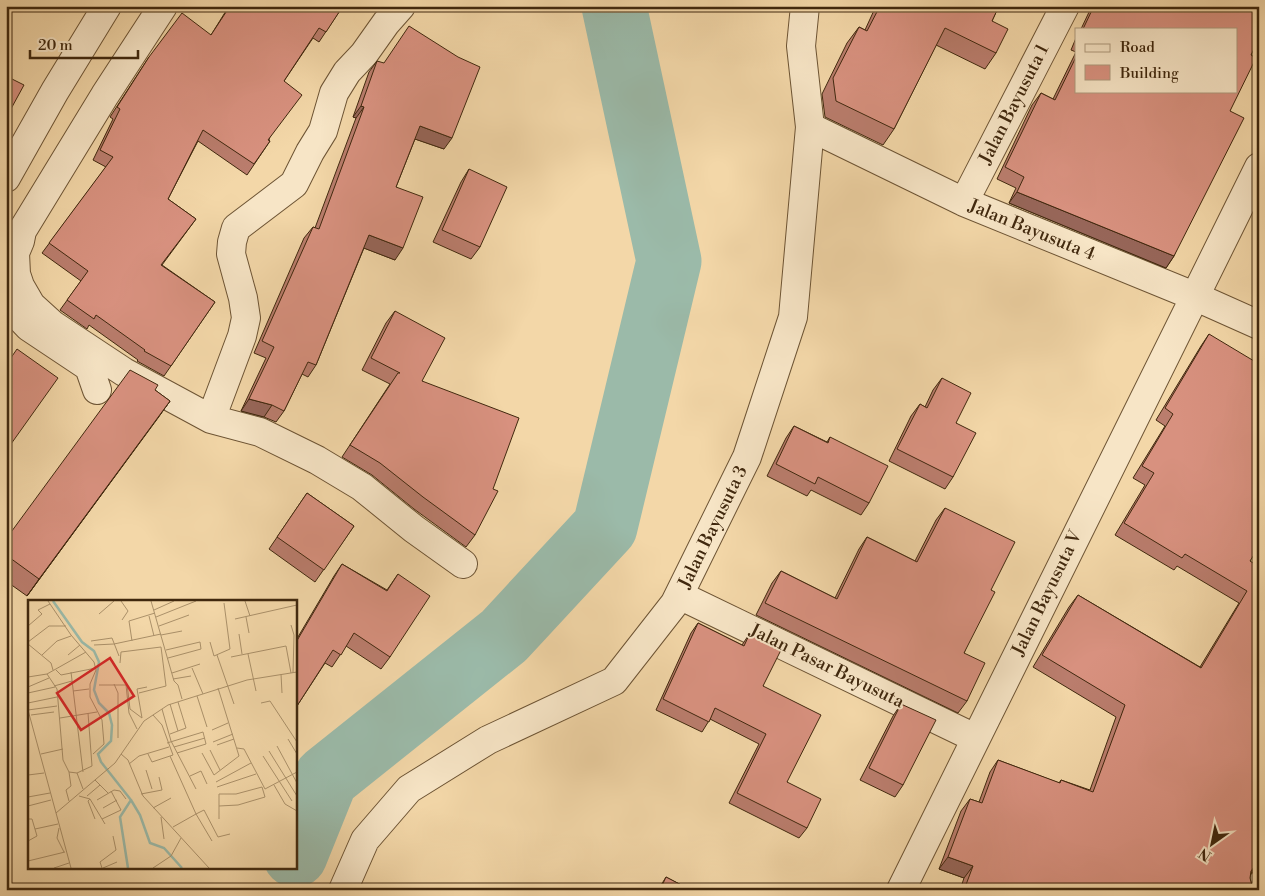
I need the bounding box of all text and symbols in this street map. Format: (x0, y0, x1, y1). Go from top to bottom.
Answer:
scale bar (30, 28, 138, 60)
legend (1075, 28, 1238, 92)
text: 20 m (38, 36, 73, 55)
text: Road (1120, 38, 1155, 57)
street label: Jalan Bayusuta 1 (973, 40, 1054, 169)
text: Building (1119, 64, 1179, 83)
street label: Jalan Bayusuta 4 (964, 194, 1099, 266)
street label: Jalan Bayusuta 3 (673, 462, 753, 593)
street label: Jalan Bayusuta V (1006, 526, 1087, 660)
inset map (28, 600, 296, 868)
street label: Jalan Pasar Bayusuta (745, 618, 909, 714)
north arrow (1188, 818, 1238, 868)
text: N (1196, 843, 1215, 865)

